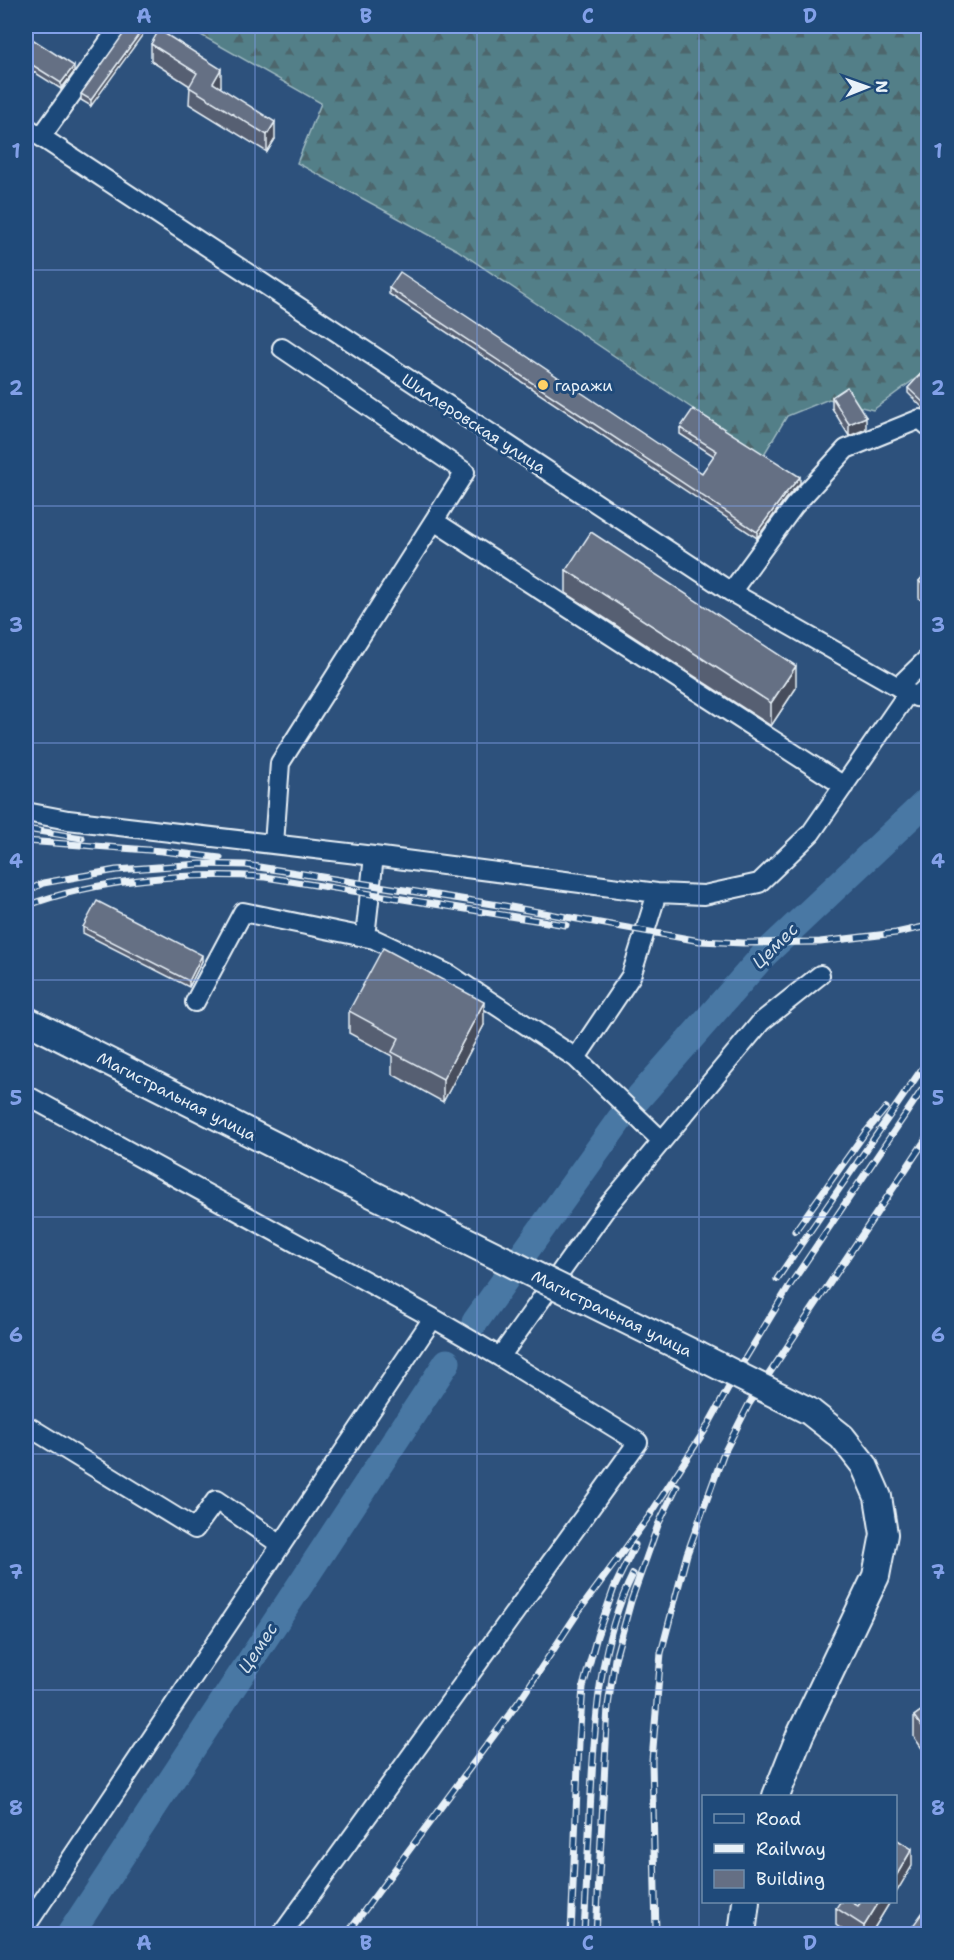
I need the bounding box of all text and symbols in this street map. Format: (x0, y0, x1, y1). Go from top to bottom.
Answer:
text: A (136, 3, 152, 29)
text: B (360, 3, 372, 29)
text: C (582, 3, 594, 29)
text: D (803, 3, 817, 29)
north arrow (837, 57, 897, 117)
text: N (871, 80, 892, 93)
text: 1 (11, 138, 21, 164)
text: 1 (933, 138, 943, 164)
street label: Шиллеровская улица (397, 369, 550, 478)
text: 2 (9, 375, 23, 401)
place label: гаражи (555, 375, 613, 396)
text: 2 (931, 375, 945, 401)
marker: гаражи (536, 378, 550, 392)
text: 3 (9, 612, 23, 638)
text: 3 (931, 612, 945, 638)
text: 4 (9, 848, 23, 874)
text: 4 (931, 848, 945, 874)
water label: Цемес (747, 918, 803, 974)
street label: Магистральная улица (94, 1047, 260, 1146)
text: 5 (10, 1085, 22, 1111)
text: 5 (932, 1085, 944, 1111)
street label: Магистральная улица (528, 1265, 696, 1362)
text: 6 (9, 1322, 23, 1348)
text: 6 (931, 1322, 945, 1348)
text: 7 (9, 1559, 23, 1585)
text: 7 (931, 1559, 945, 1585)
water label: Цемес (233, 1618, 283, 1678)
text: 8 (9, 1795, 23, 1821)
legend (702, 1795, 897, 1903)
text: 8 (931, 1795, 945, 1821)
text: Road (756, 1807, 801, 1831)
text: Railway (756, 1837, 826, 1861)
text: Building (756, 1867, 825, 1891)
text: A (136, 1930, 152, 1956)
text: B (360, 1930, 372, 1956)
text: C (582, 1930, 594, 1956)
text: D (803, 1930, 817, 1956)

